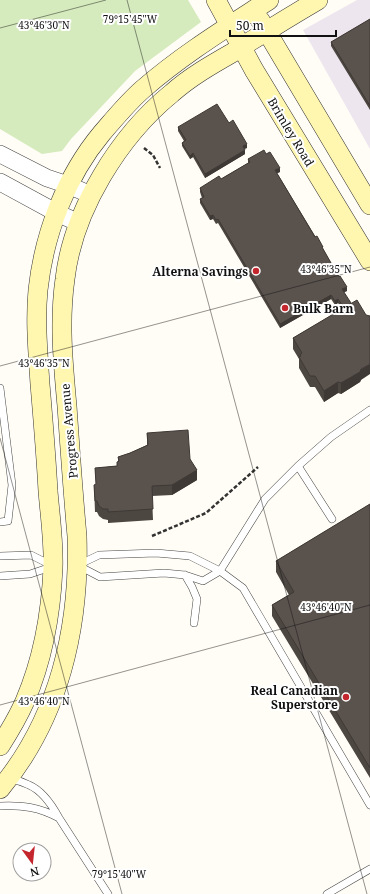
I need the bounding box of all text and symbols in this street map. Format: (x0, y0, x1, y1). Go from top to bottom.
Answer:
text: 79°15'45"W (103, 12, 158, 26)
scale bar (230, 12, 336, 38)
text: 50 m (236, 17, 264, 34)
text: 43°46'30"N (18, 18, 70, 32)
street label: Brimley Road (264, 94, 319, 170)
text: 43°46'35"N (300, 262, 352, 276)
place label: Alterna Savings (152, 263, 248, 280)
marker: Alterna Savings (251, 266, 261, 276)
place label: Bulk Barn (293, 300, 354, 317)
marker: Bulk Barn (280, 303, 290, 313)
text: 43°46'35"N (18, 356, 70, 370)
street label: Progress Avenue (56, 383, 82, 479)
text: 43°46'40"N (300, 600, 352, 614)
place label: Real Canadian Superstore (250, 682, 338, 713)
marker: Real Canadian Superstore (341, 692, 351, 702)
text: 43°46'40"N (18, 694, 70, 708)
north arrow (12, 842, 52, 882)
text: N (28, 864, 41, 881)
text: 79°15'40"W (92, 867, 147, 881)

